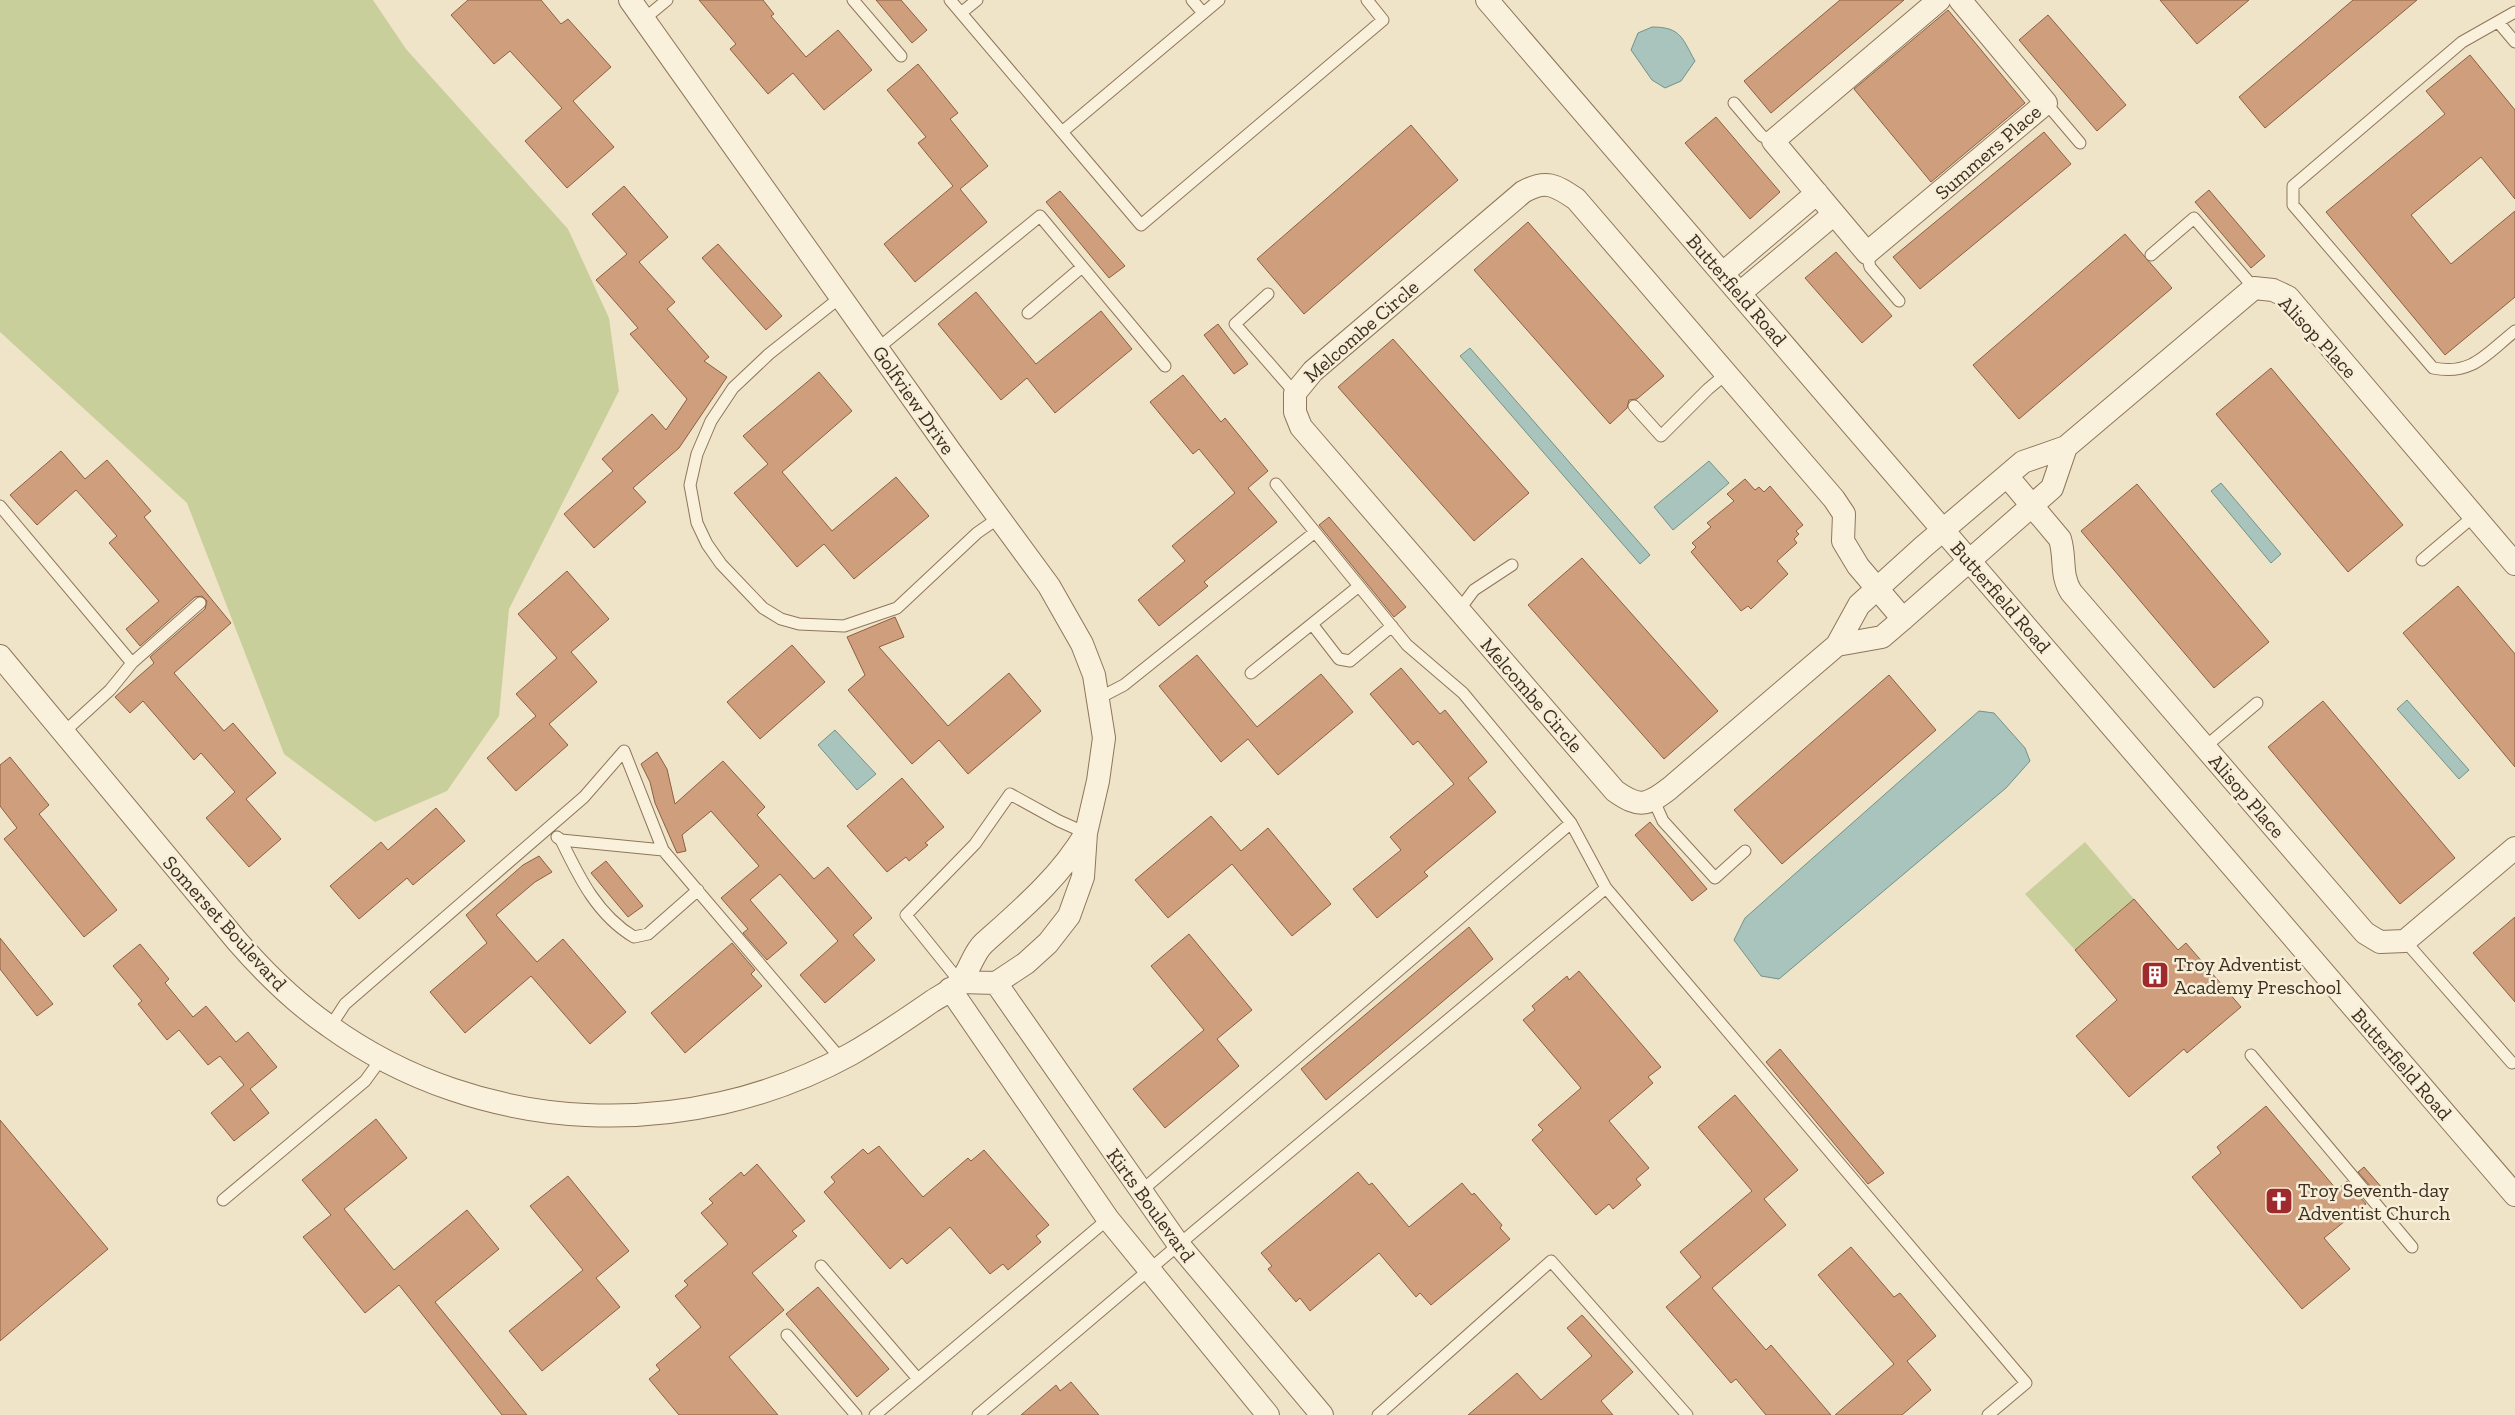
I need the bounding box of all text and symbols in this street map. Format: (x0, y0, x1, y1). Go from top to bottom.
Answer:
street label: Summers Place (1930, 99, 2046, 205)
street label: Butterfield Road (1682, 229, 1792, 351)
street label: Melcombe Circle (1299, 275, 1423, 387)
street label: Alisop Place (2274, 291, 2362, 383)
street label: Golfview Drive (868, 341, 960, 459)
street label: Butterfield Road (1946, 536, 2056, 658)
street label: Melcombe Circle (1476, 633, 1588, 757)
street label: Alisop Place (2204, 749, 2290, 843)
street label: Somerset Boulevard (158, 851, 292, 995)
place label: Troy Adventist Academy Preschool (2174, 952, 2341, 999)
building icon: Troy Adventist Academy Preschool (2140, 960, 2170, 990)
street label: Butterfield Road (2347, 1003, 2457, 1125)
street label: Kirts Boulevard (1102, 1143, 1200, 1267)
place label: Troy Seventh-day Adventist Church (2298, 1178, 2451, 1225)
church icon: Troy Seventh-day Adventist Church (2264, 1186, 2294, 1216)

